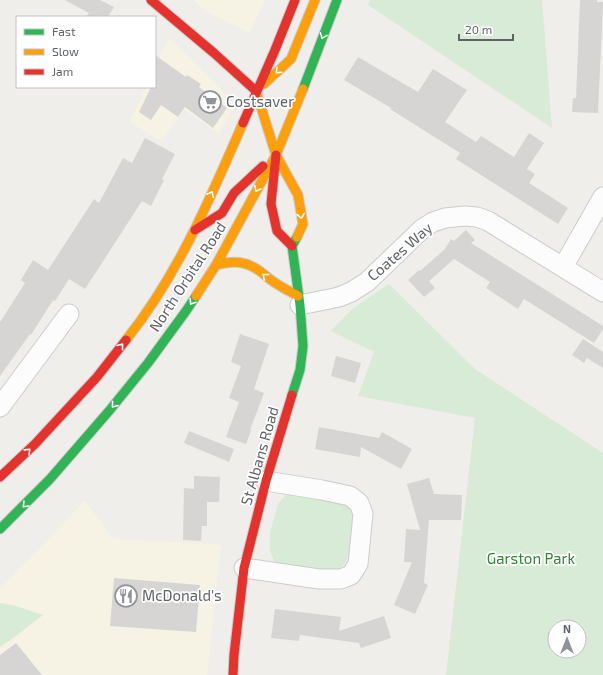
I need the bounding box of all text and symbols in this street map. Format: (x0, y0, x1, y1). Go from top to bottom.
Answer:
legend (16, 16, 156, 88)
scale bar (459, 16, 513, 42)
text: 20 m (465, 22, 492, 36)
text: Fast (52, 24, 76, 38)
one-way arrow (320, 33, 328, 40)
text: Slow (52, 44, 79, 58)
text: Jam (52, 64, 73, 78)
one-way arrow (275, 66, 283, 73)
supermarket icon: Costsaver (197, 89, 223, 115)
place label: Costsaver (226, 92, 294, 110)
one-way arrow (255, 185, 262, 192)
one-way arrow (206, 191, 214, 199)
one-way arrow (296, 212, 305, 219)
street label: North Orbital Road (145, 218, 229, 335)
street label: Coates Way (363, 218, 436, 284)
one-way arrow (263, 273, 270, 280)
one-way arrow (190, 297, 197, 304)
one-way arrow (117, 344, 124, 351)
one-way arrow (112, 401, 119, 408)
street label: St Albans Road (236, 404, 282, 507)
one-way arrow (23, 448, 31, 455)
one-way arrow (22, 500, 30, 508)
park label: Garston Park (487, 549, 575, 567)
restaurant icon: McDonald's (113, 583, 139, 609)
place label: McDonald's (142, 586, 222, 604)
north arrow (547, 619, 587, 659)
text: N (563, 622, 571, 635)

